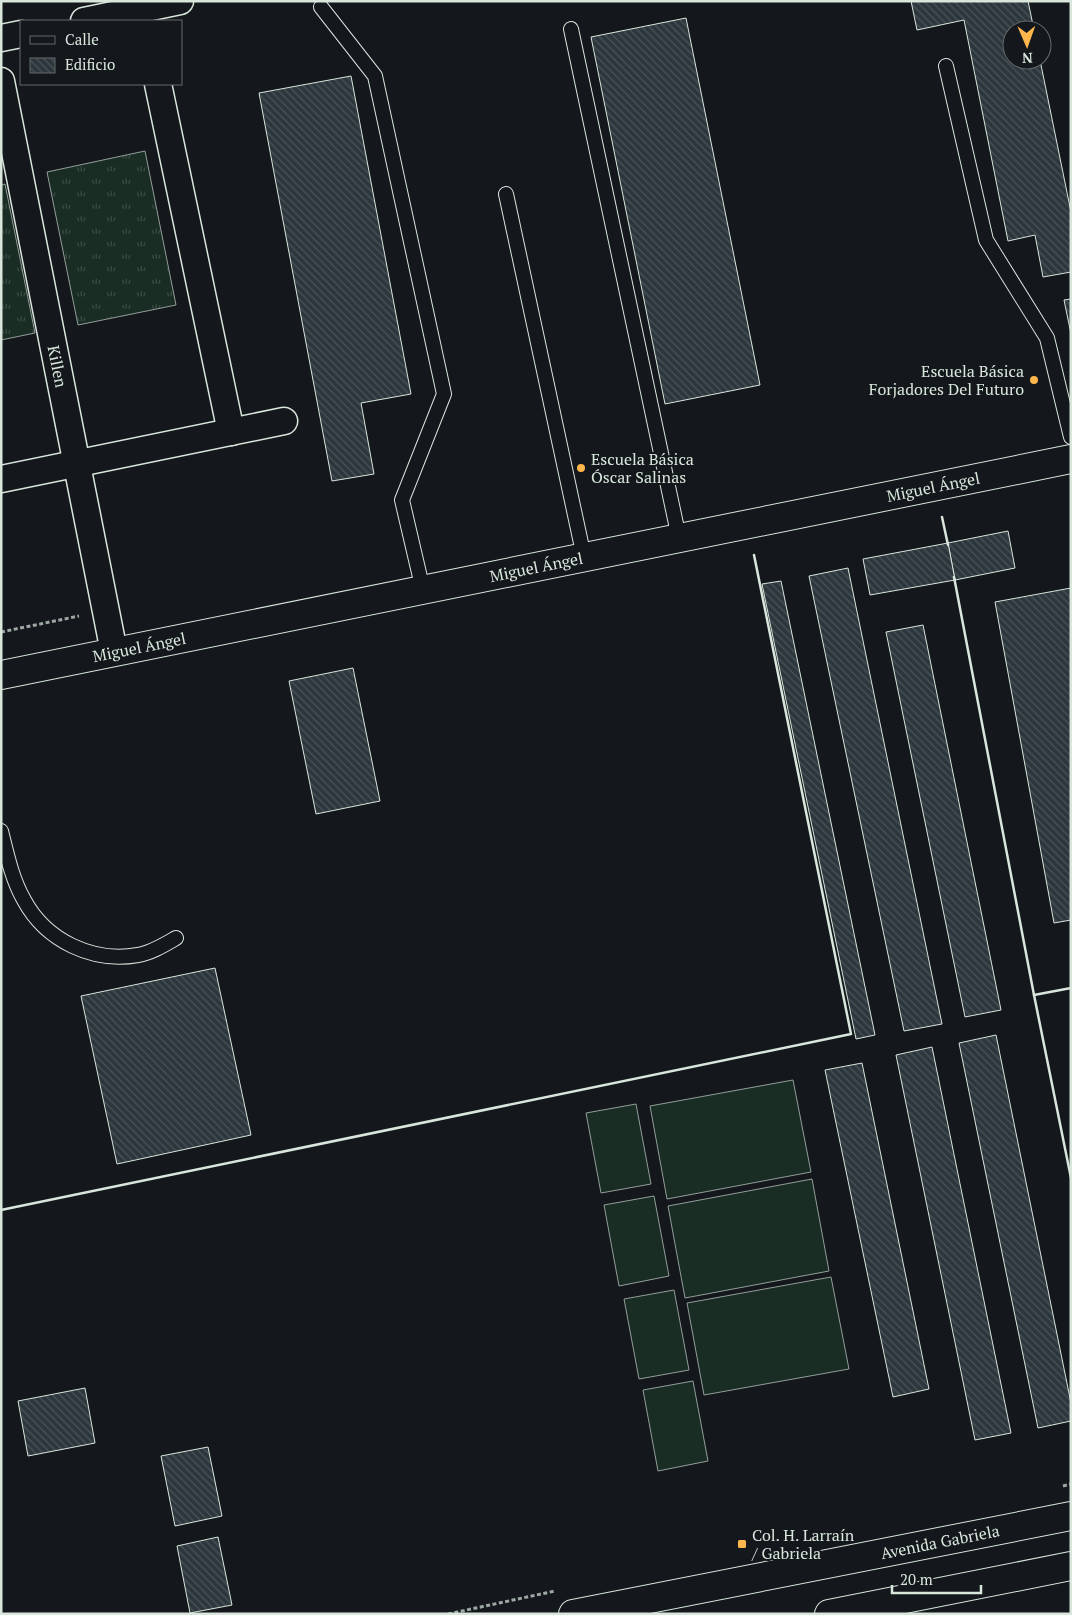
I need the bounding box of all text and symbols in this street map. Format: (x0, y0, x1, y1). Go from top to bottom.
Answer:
legend (20, 20, 182, 85)
north arrow (1002, 20, 1052, 70)
text: Calle (65, 29, 99, 49)
text: N (1021, 49, 1033, 68)
text: Edificio (65, 54, 115, 74)
street label: Killen (43, 344, 72, 390)
place label: Escuela Básica Forjadores Del Futuro (869, 360, 1024, 400)
marker: Escuela Básica Forjadores Del Futuro (1028, 374, 1040, 386)
place label: Escuela Básica Óscar Salinas (591, 448, 694, 488)
marker: Escuela Básica Óscar Salinas (575, 462, 587, 474)
street label: Miguel Ángel (885, 467, 982, 507)
street label: Miguel Ángel (488, 547, 585, 587)
street label: Miguel Ángel (91, 627, 188, 667)
street label: Avenida Gabriela (879, 1519, 1001, 1564)
place label: Col. H. Larraín / Gabriela (751, 1524, 855, 1564)
marker: Col. H. Larraín / Gabriela (736, 1538, 748, 1550)
scale bar (892, 1562, 981, 1594)
text: 20 m (900, 1569, 933, 1589)

